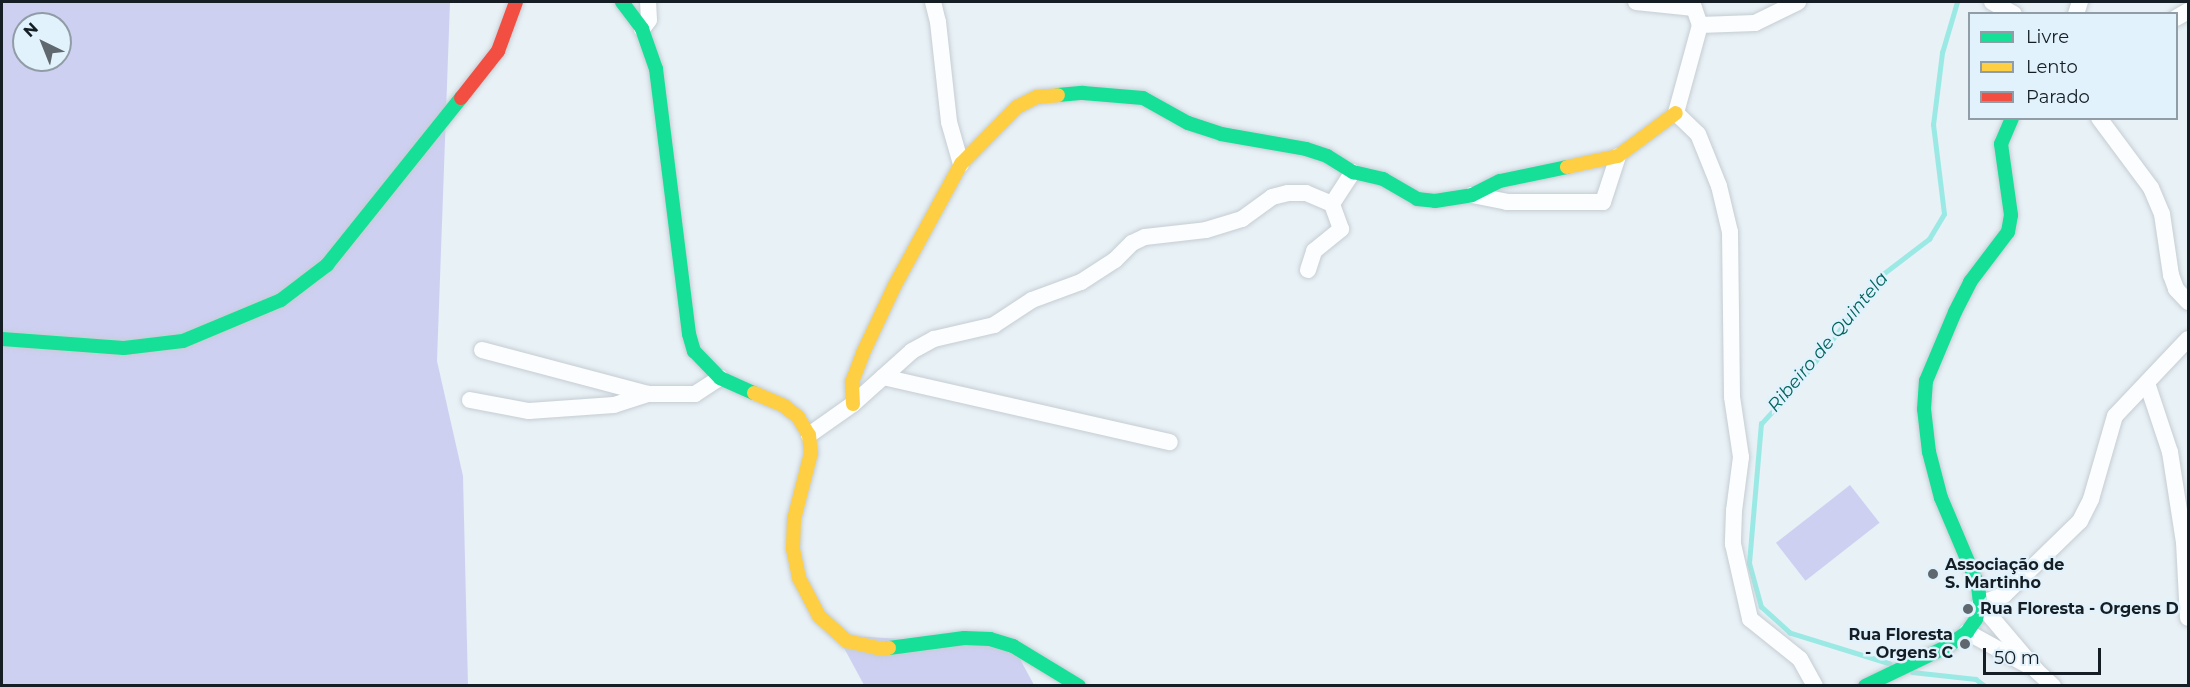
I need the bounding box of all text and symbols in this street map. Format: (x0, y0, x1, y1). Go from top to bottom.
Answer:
north arrow (12, 12, 72, 72)
legend (1968, 12, 2178, 120)
text: N (20, 19, 42, 41)
text: Livre (2026, 26, 2069, 48)
text: Lento (2026, 56, 2078, 78)
text: Parado (2026, 86, 2090, 108)
water label: Ribeiro de Quintela (1763, 268, 1893, 416)
place label: Associação de S. Martinho (1945, 555, 2064, 593)
marker: Associação de S. Martinho (1926, 567, 1940, 581)
place label: Rua Floresta - Orgens D (1980, 599, 2179, 619)
marker: Rua Floresta - Orgens D (1961, 602, 1975, 616)
place label: Rua Floresta - Orgens C (1848, 625, 1953, 663)
scale bar (1986, 636, 2104, 674)
marker: Rua Floresta - Orgens C (1958, 637, 1972, 651)
text: 50 m (1994, 647, 2040, 669)

